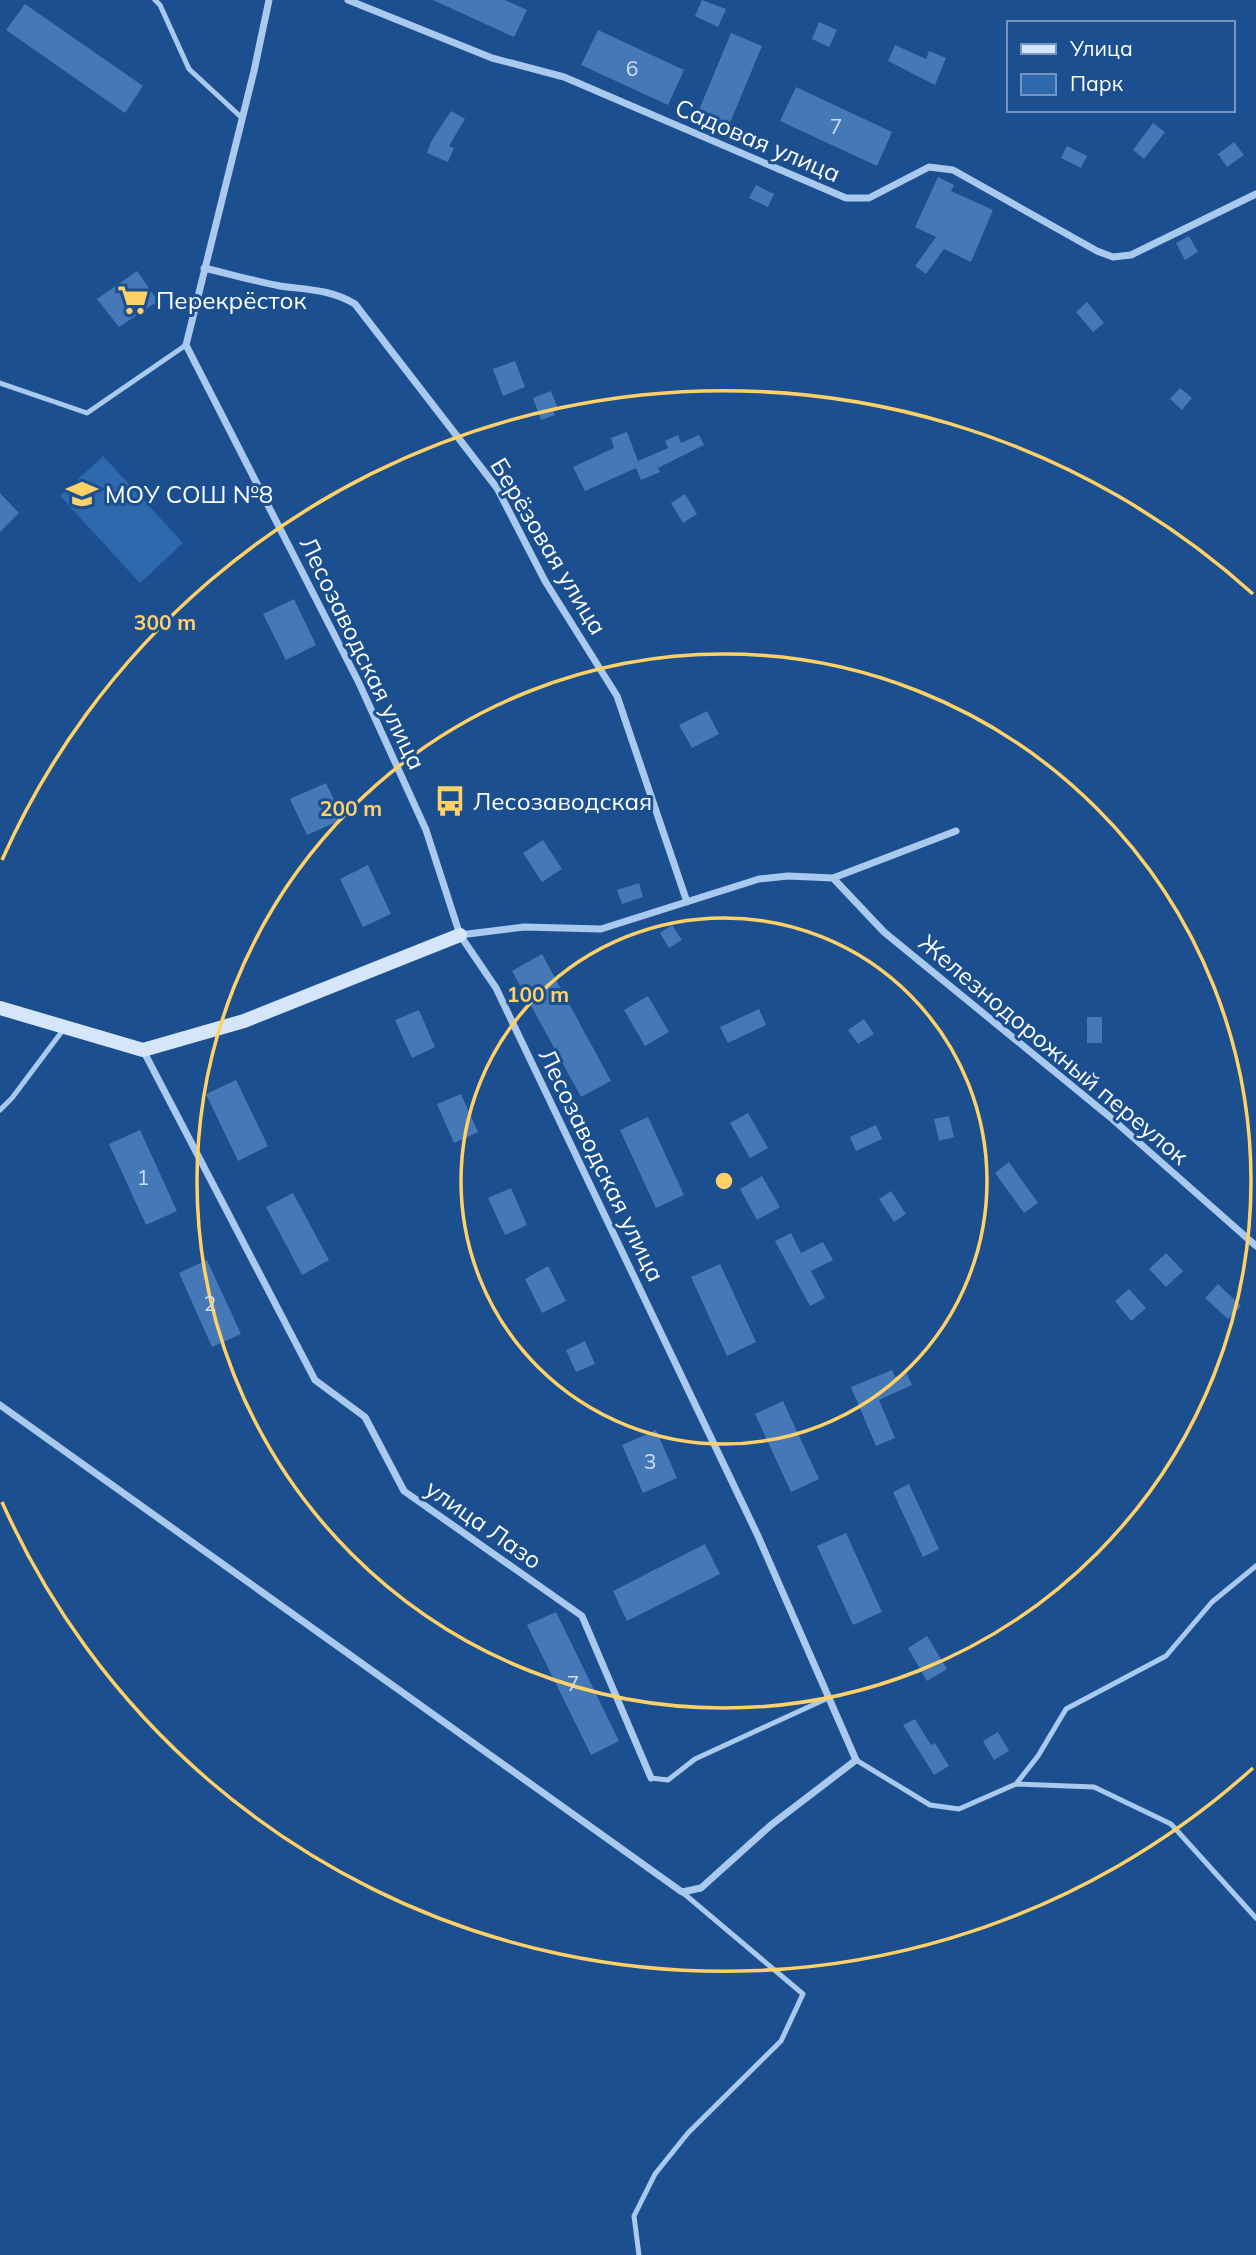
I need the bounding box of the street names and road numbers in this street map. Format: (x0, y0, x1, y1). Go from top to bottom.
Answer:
street label: Садовая улица (671, 92, 845, 188)
street label: Берёзовая улица (484, 452, 614, 640)
street label: Лесозаводская улица (294, 532, 432, 774)
street label: Железнодорожный переулок (913, 927, 1195, 1171)
street label: Лесозаводская улица (533, 1044, 671, 1286)
street label: улица Лазо (420, 1473, 548, 1575)

